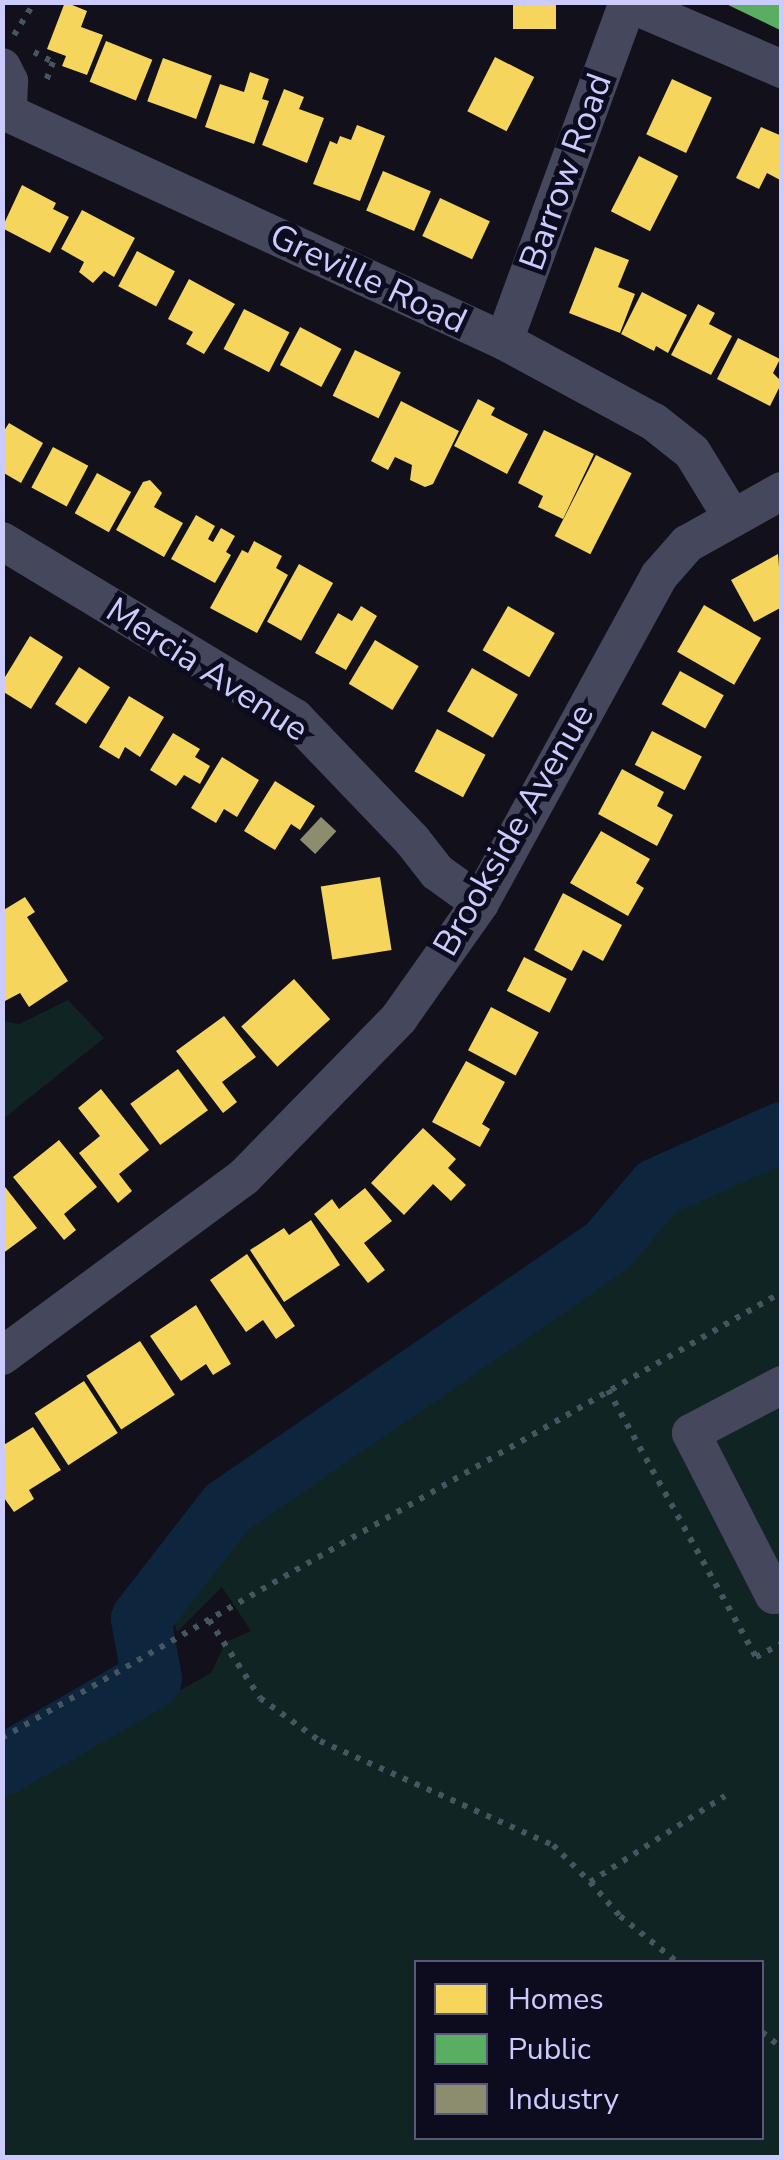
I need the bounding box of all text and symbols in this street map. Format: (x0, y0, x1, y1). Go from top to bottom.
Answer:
street label: Barrow Road (511, 68, 621, 276)
street label: Greville Road (263, 215, 473, 343)
street label: Mercia Avenue (98, 589, 316, 751)
street label: Brookside Avenue (425, 696, 603, 964)
legend (414, 1960, 764, 2140)
text: Homes (508, 1979, 604, 2020)
text: Public (508, 2029, 591, 2070)
text: Industry (508, 2079, 619, 2120)

